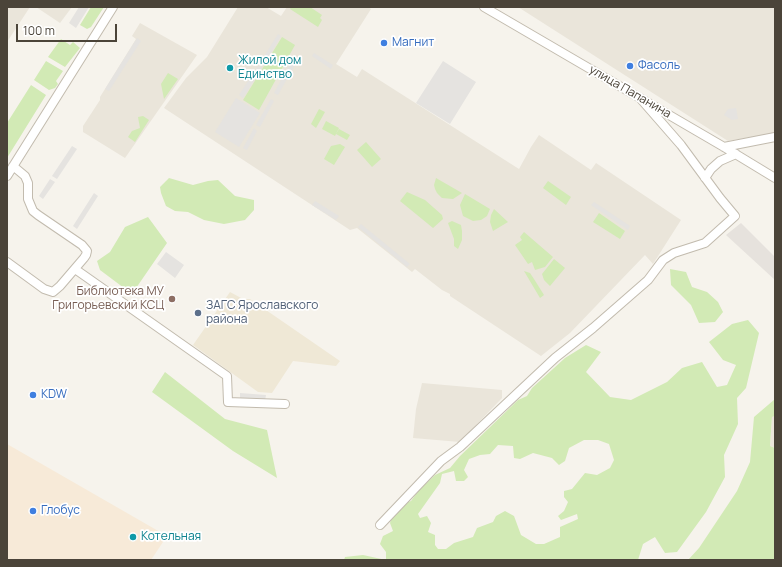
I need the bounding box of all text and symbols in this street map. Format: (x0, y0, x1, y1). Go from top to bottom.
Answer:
scale bar (18, 16, 119, 42)
text: 100 m (23, 22, 55, 39)
place label: Магнит (392, 36, 434, 50)
marker: Магнит (379, 38, 389, 48)
place label: Жилой дом Единство (238, 54, 301, 82)
place label: Фасоль (638, 59, 680, 73)
marker: Фасоль (625, 61, 635, 71)
marker: Жилой дом Единство (225, 63, 235, 73)
street label: улица Папанина (586, 63, 674, 121)
place label: Библиотека МУ Григорьевский КСЦ (52, 285, 164, 313)
marker: Библиотека МУ Григорьевский КСЦ (167, 294, 177, 304)
place label: ЗАГС Ярославского района (206, 299, 318, 327)
marker: ЗАГС Ярославского района (193, 308, 203, 318)
place label: KDW (41, 388, 67, 402)
marker: KDW (28, 390, 38, 400)
place label: Глобус (41, 504, 80, 518)
marker: Глобус (28, 506, 38, 516)
place label: Котельная (141, 530, 201, 544)
marker: Котельная (128, 532, 138, 542)

